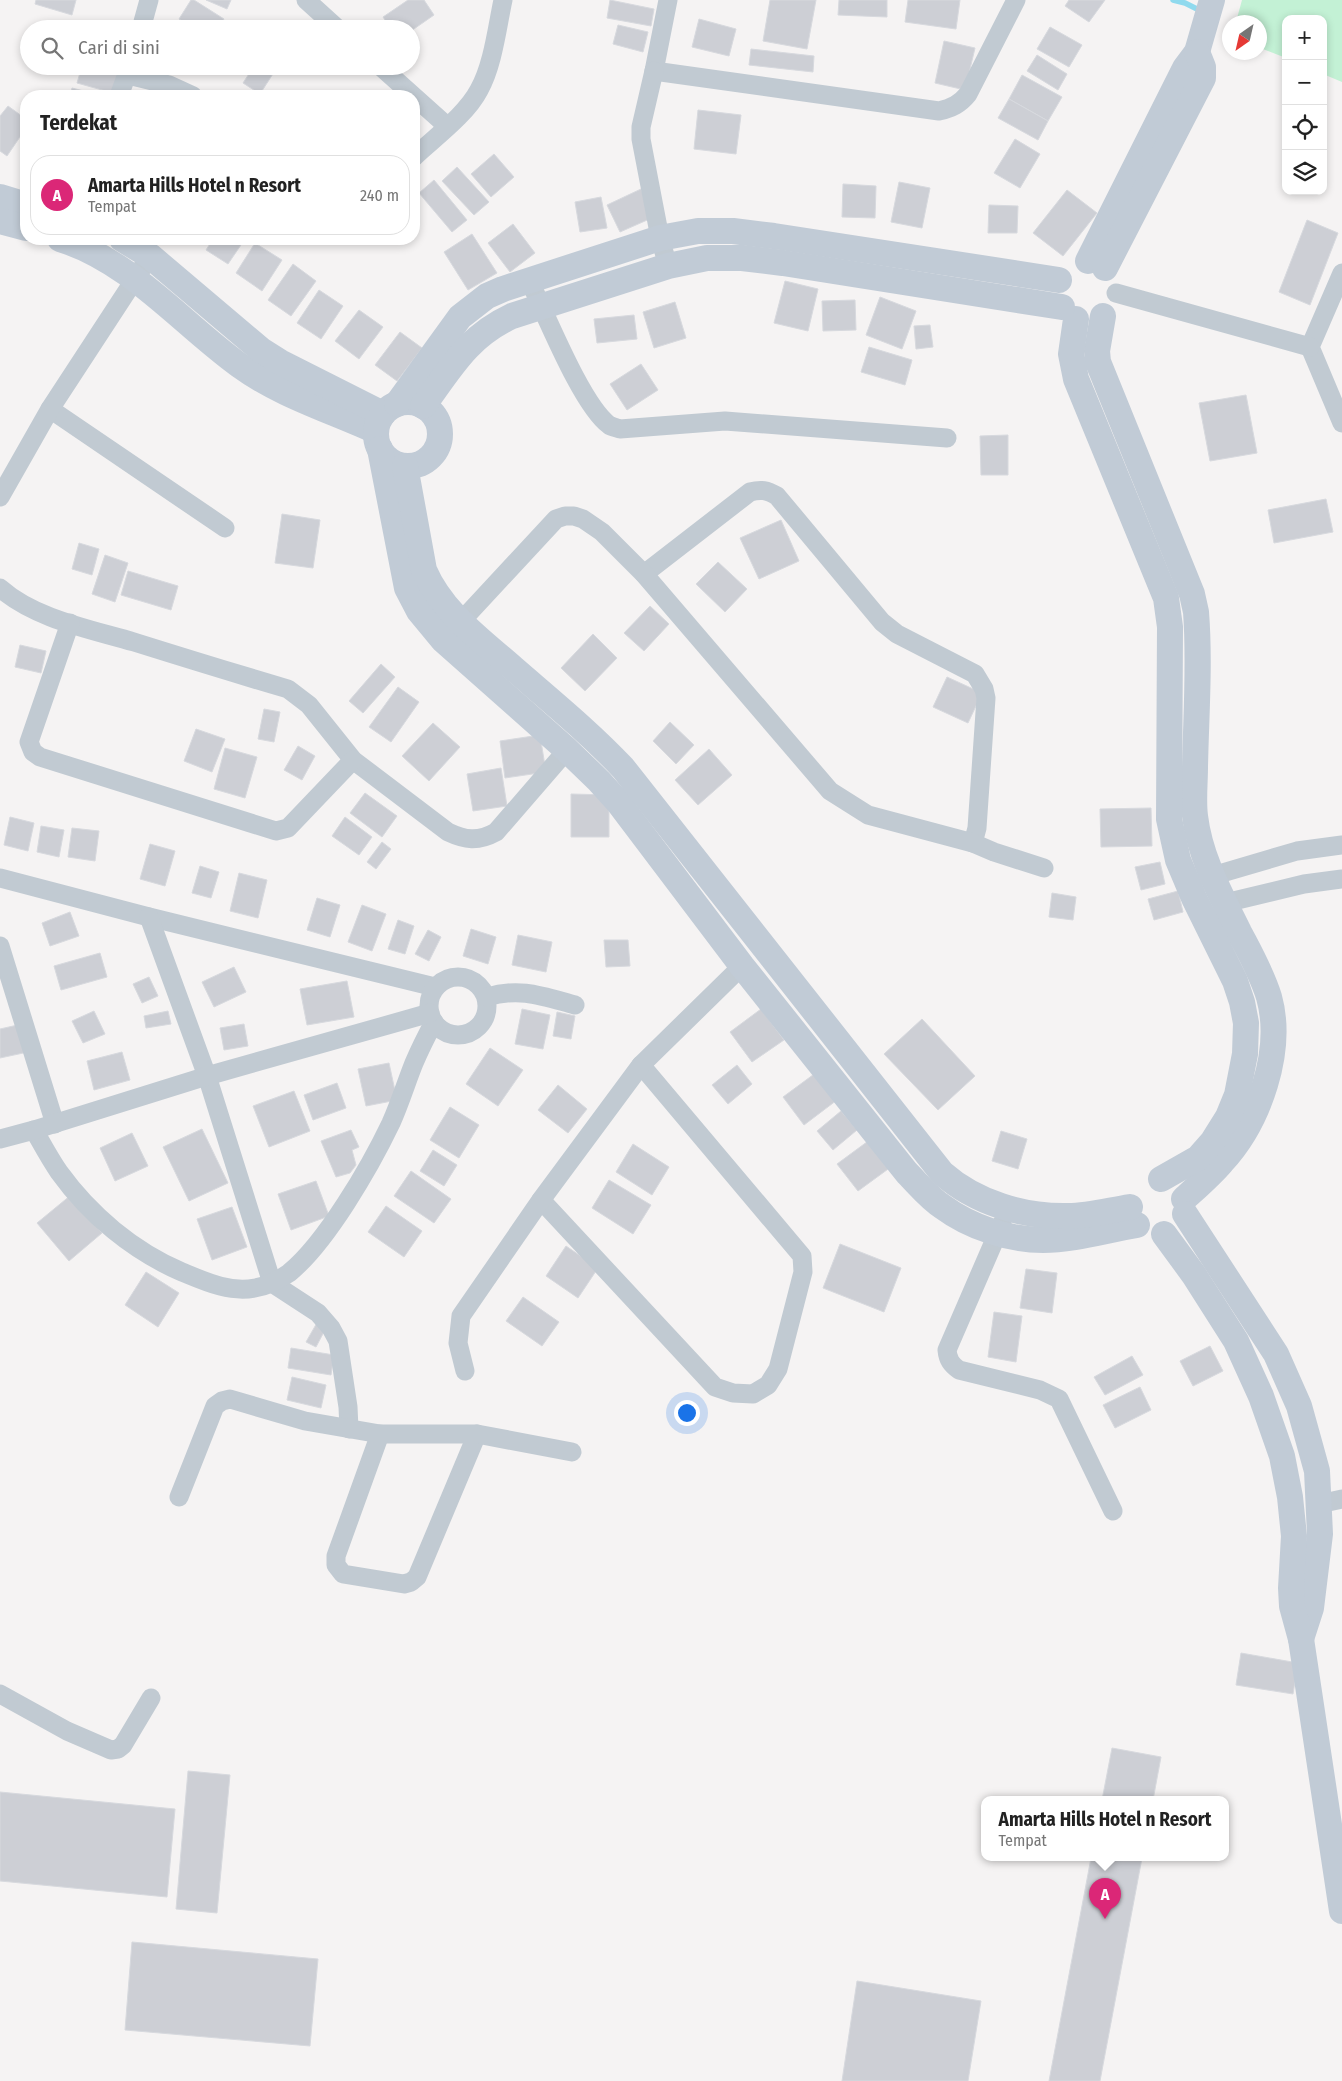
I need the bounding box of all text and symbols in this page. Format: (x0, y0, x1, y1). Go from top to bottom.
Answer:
north arrow (1222, 15, 1267, 60)
map controls (1282, 15, 1327, 195)
button: + (1282, 15, 1327, 60)
search box (20, 20, 420, 75)
icon: search (38, 34, 66, 62)
text: Cari di sini (78, 36, 160, 59)
button: − (1282, 60, 1327, 105)
button: locate (1282, 105, 1327, 150)
text: Terdekat (40, 110, 117, 136)
button: layers (1282, 150, 1327, 195)
text: Amarta Hills Hotel n Resort (88, 174, 301, 197)
text: A (53, 186, 61, 205)
text: 240 m (360, 186, 399, 205)
text: Tempat (88, 197, 136, 216)
your location (674, 1400, 700, 1426)
popup (981, 1796, 1229, 1861)
text: Amarta Hills Hotel n Resort (999, 1808, 1211, 1831)
text: Tempat (999, 1831, 1047, 1850)
pin: A (1089, 1878, 1121, 1919)

